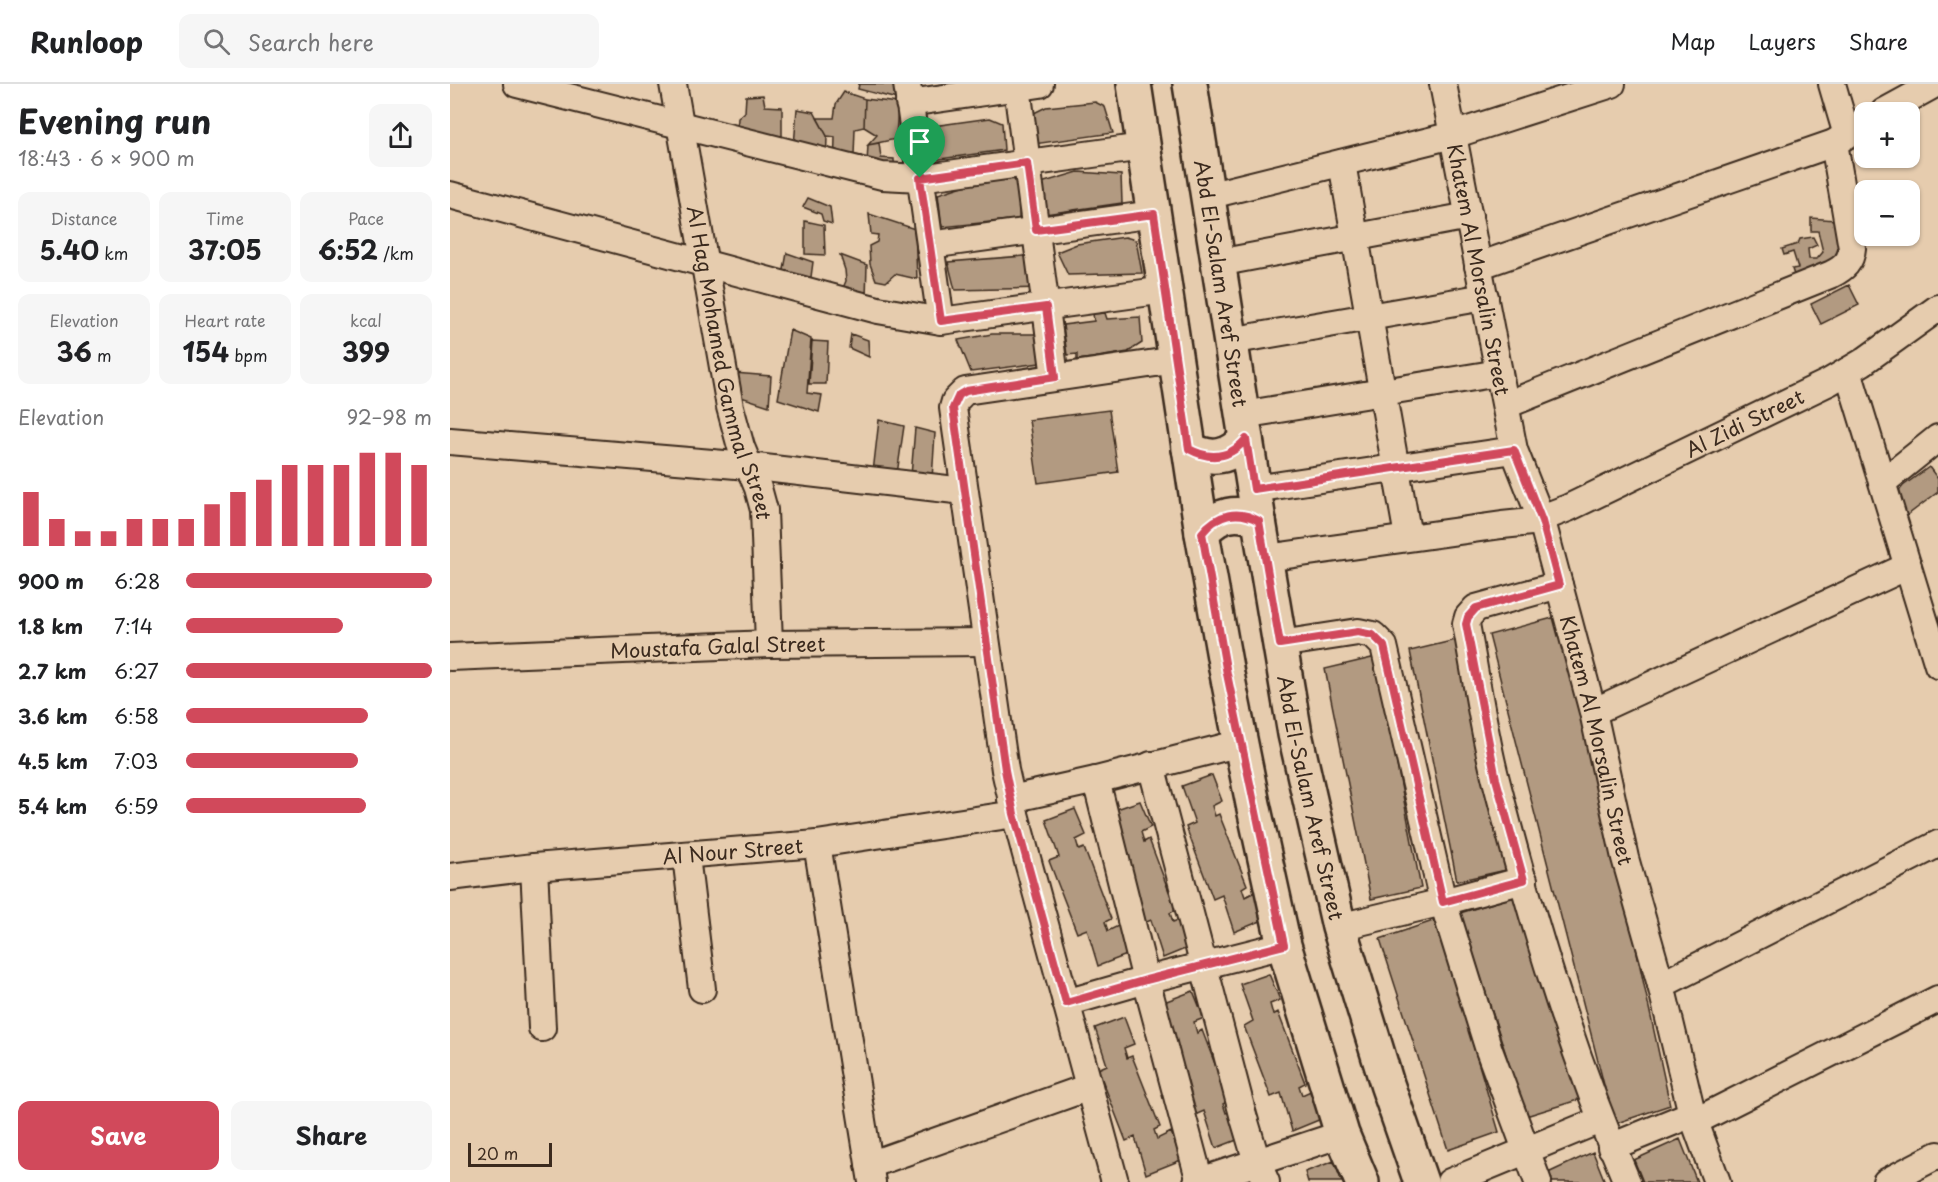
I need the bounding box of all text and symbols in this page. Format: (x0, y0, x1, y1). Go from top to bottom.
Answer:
search box (179, 14, 599, 68)
text: Runloop (30, 20, 143, 63)
icon: search (200, 25, 233, 58)
text: Search here (248, 25, 374, 58)
text: Map (1671, 25, 1715, 57)
text: Layers (1748, 25, 1816, 57)
text: Share (1849, 25, 1908, 57)
text: Evening run (18, 95, 211, 145)
map controls (1854, 102, 1920, 246)
button: + (1854, 102, 1920, 168)
button: share (369, 104, 432, 167)
pin (894, 116, 945, 178)
icon: arrive (903, 125, 936, 158)
street label: Khatem Al Morsalin Street (1440, 141, 1518, 398)
text: 18:43 · 6 × 900 m (18, 143, 195, 173)
street label: Abd El-Salam Aref Street (1187, 158, 1256, 409)
button: − (1854, 180, 1920, 246)
street label: Al Hag Mohamed Gammal Street (680, 203, 779, 520)
text: Distance (50, 206, 118, 230)
text: Time (206, 206, 244, 230)
text: Pace (348, 206, 384, 230)
text: 5.40 (40, 230, 99, 269)
text: 37:05 (188, 230, 262, 269)
text: 6:52 (318, 230, 378, 269)
text: km (99, 241, 128, 265)
text: /km (378, 241, 414, 265)
text: Elevation (49, 308, 119, 332)
text: Heart rate (185, 308, 265, 332)
text: kcal (350, 308, 382, 332)
text: 36 (56, 332, 92, 371)
text: 154 (182, 332, 229, 371)
text: 399 (342, 332, 390, 371)
text: m (92, 343, 112, 367)
text: bpm (229, 343, 268, 367)
street label: Al Zidi Street (1680, 381, 1809, 464)
text: Elevation (18, 402, 104, 432)
text: 92–98 m (347, 402, 432, 432)
text: 900 m (18, 566, 84, 596)
text: 6:28 (114, 566, 160, 596)
text: 1.8 km (18, 611, 83, 641)
text: 7:14 (114, 611, 153, 641)
street label: Khatem Al Morsalin Street (1553, 612, 1641, 868)
street label: Moustafa Galal Street (610, 628, 825, 665)
text: 2.7 km (18, 656, 86, 686)
text: 6:27 (114, 656, 159, 686)
street label: Abd El-Salam Aref Street (1270, 673, 1352, 923)
text: 3.6 km (18, 701, 88, 731)
text: 6:58 (114, 701, 159, 731)
text: 4.5 km (18, 746, 88, 776)
text: 7:03 (114, 746, 158, 776)
text: 5.4 km (18, 791, 87, 821)
text: 6:59 (114, 791, 159, 821)
street label: Al Nour Street (661, 830, 804, 871)
button: Save (18, 1101, 219, 1170)
button: Share (231, 1101, 432, 1170)
scale bar (468, 1140, 552, 1168)
text: 20 m (477, 1141, 518, 1165)

